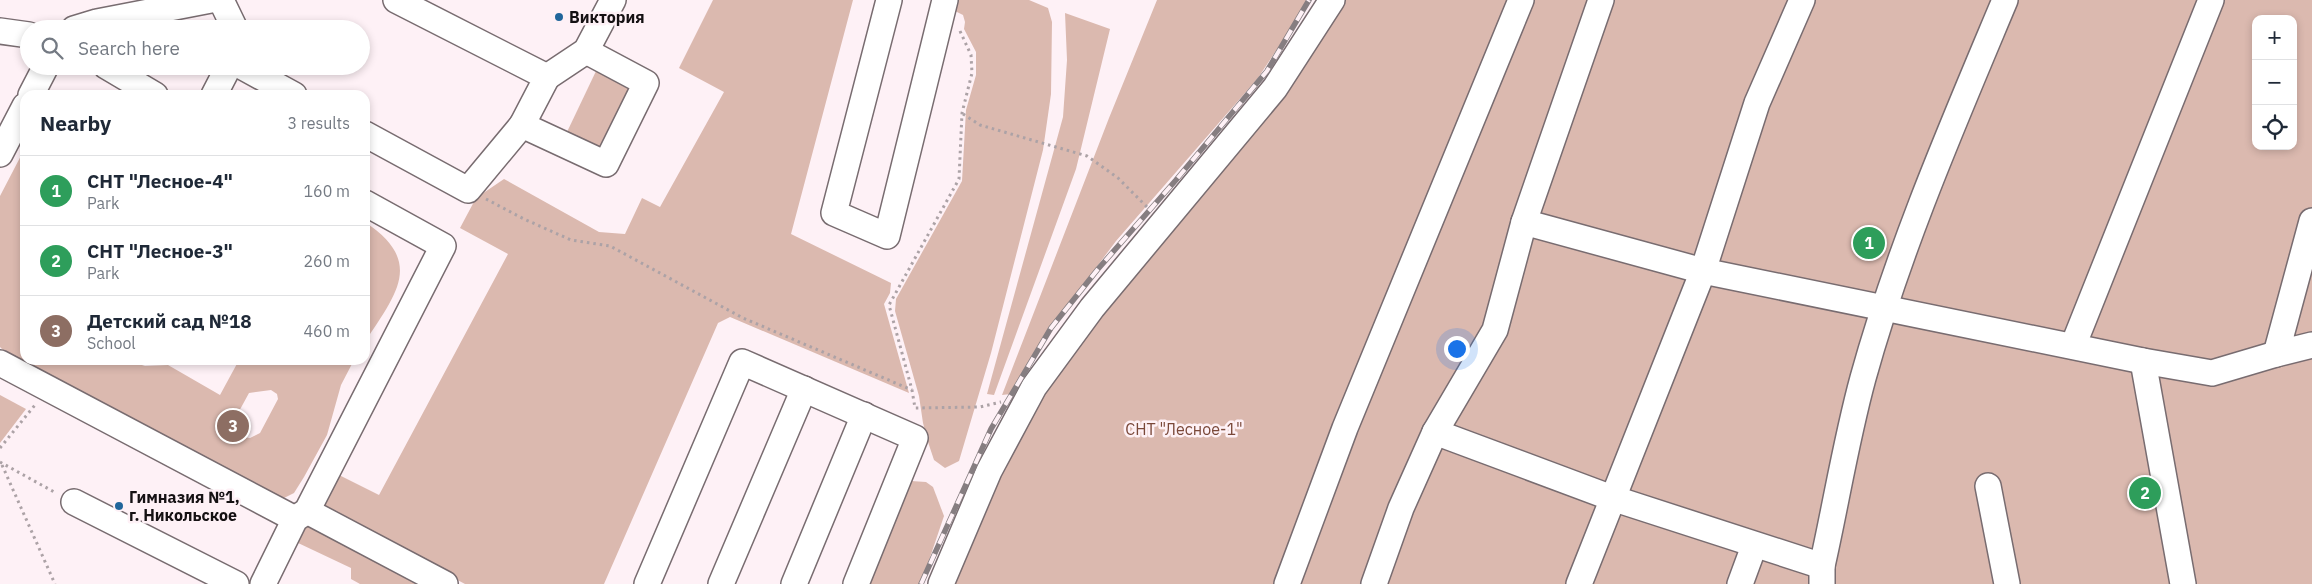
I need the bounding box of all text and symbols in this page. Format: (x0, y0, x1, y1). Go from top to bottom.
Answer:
place label: Виктория (569, 7, 645, 27)
marker: Виктория (553, 11, 565, 23)
map controls (2252, 15, 2297, 150)
button: + (2252, 15, 2297, 60)
search box (20, 20, 370, 75)
icon: search (38, 34, 66, 62)
text: Search here (78, 36, 180, 60)
button: − (2252, 60, 2297, 105)
button: locate (2252, 105, 2297, 150)
text: Nearby (40, 109, 111, 137)
text: 3 results (287, 113, 350, 133)
text: СНТ "Лесное-4" (87, 169, 233, 193)
text: 1 (51, 181, 61, 201)
text: 160 m (303, 181, 350, 201)
text: Park (87, 193, 119, 213)
pin: 1 (1853, 224, 1885, 262)
text: СНТ "Лесное-3" (87, 239, 233, 263)
text: 2 (51, 251, 61, 271)
text: 260 m (303, 251, 350, 271)
text: Park (87, 263, 119, 283)
text: Детский сад №18 (87, 309, 252, 333)
text: 3 (51, 321, 61, 341)
text: 460 m (303, 321, 350, 341)
text: School (87, 333, 136, 353)
your location (1444, 336, 1470, 362)
pin: 3 (217, 407, 249, 445)
park label: СНТ "Лесное-1" (1125, 419, 1243, 439)
pin: 2 (2129, 474, 2161, 512)
place label: Гимназия №1, г. Никольское (129, 487, 240, 525)
marker: Гимназия №1, г. Никольское (113, 500, 125, 512)

